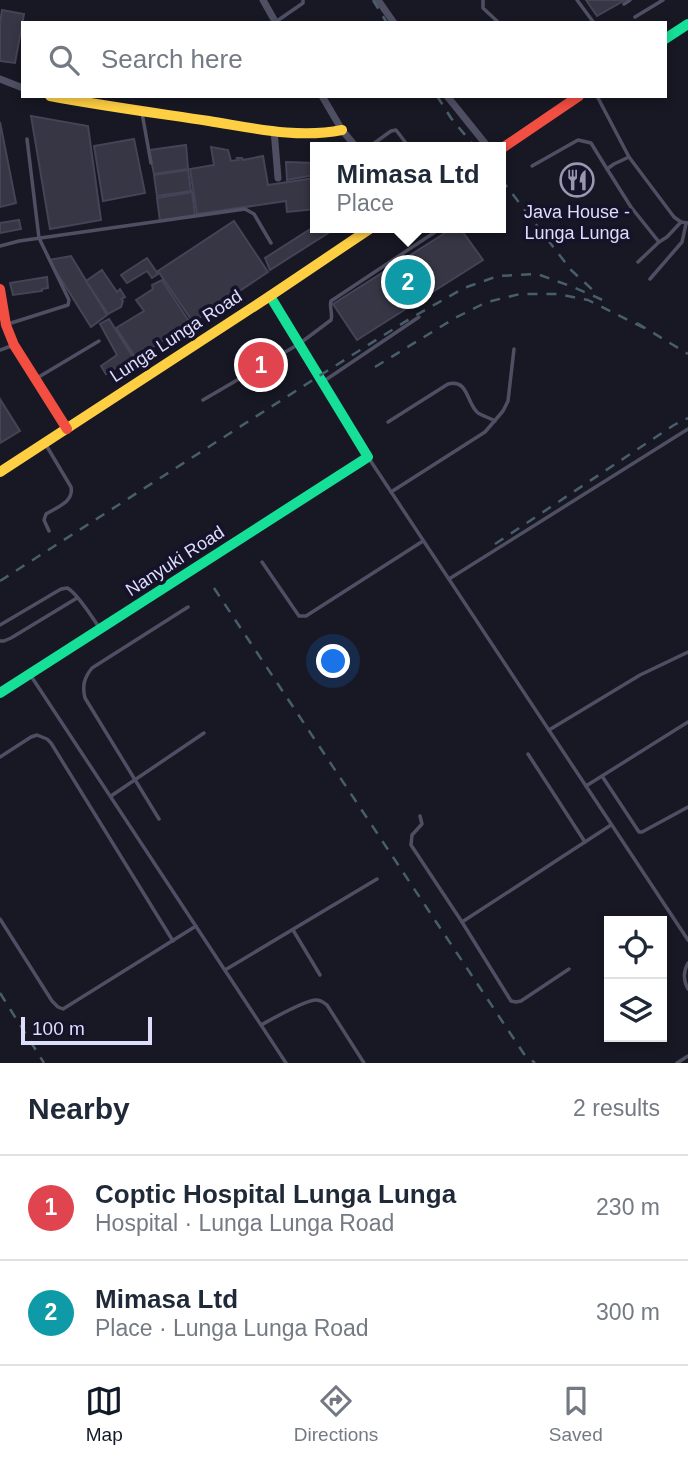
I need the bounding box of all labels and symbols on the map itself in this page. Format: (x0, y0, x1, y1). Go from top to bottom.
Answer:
restaurant icon: Java House - Lunga Lunga (558, 161, 596, 199)
place label: Java House - Lunga Lunga (524, 202, 631, 243)
pin: 2 (385, 256, 431, 308)
street label: Lunga Lunga Road (106, 286, 246, 386)
pin: 1 (238, 339, 284, 391)
street label: Nanyuki Road (122, 522, 228, 600)
your location (316, 644, 350, 678)
scale bar (21, 1014, 152, 1046)

